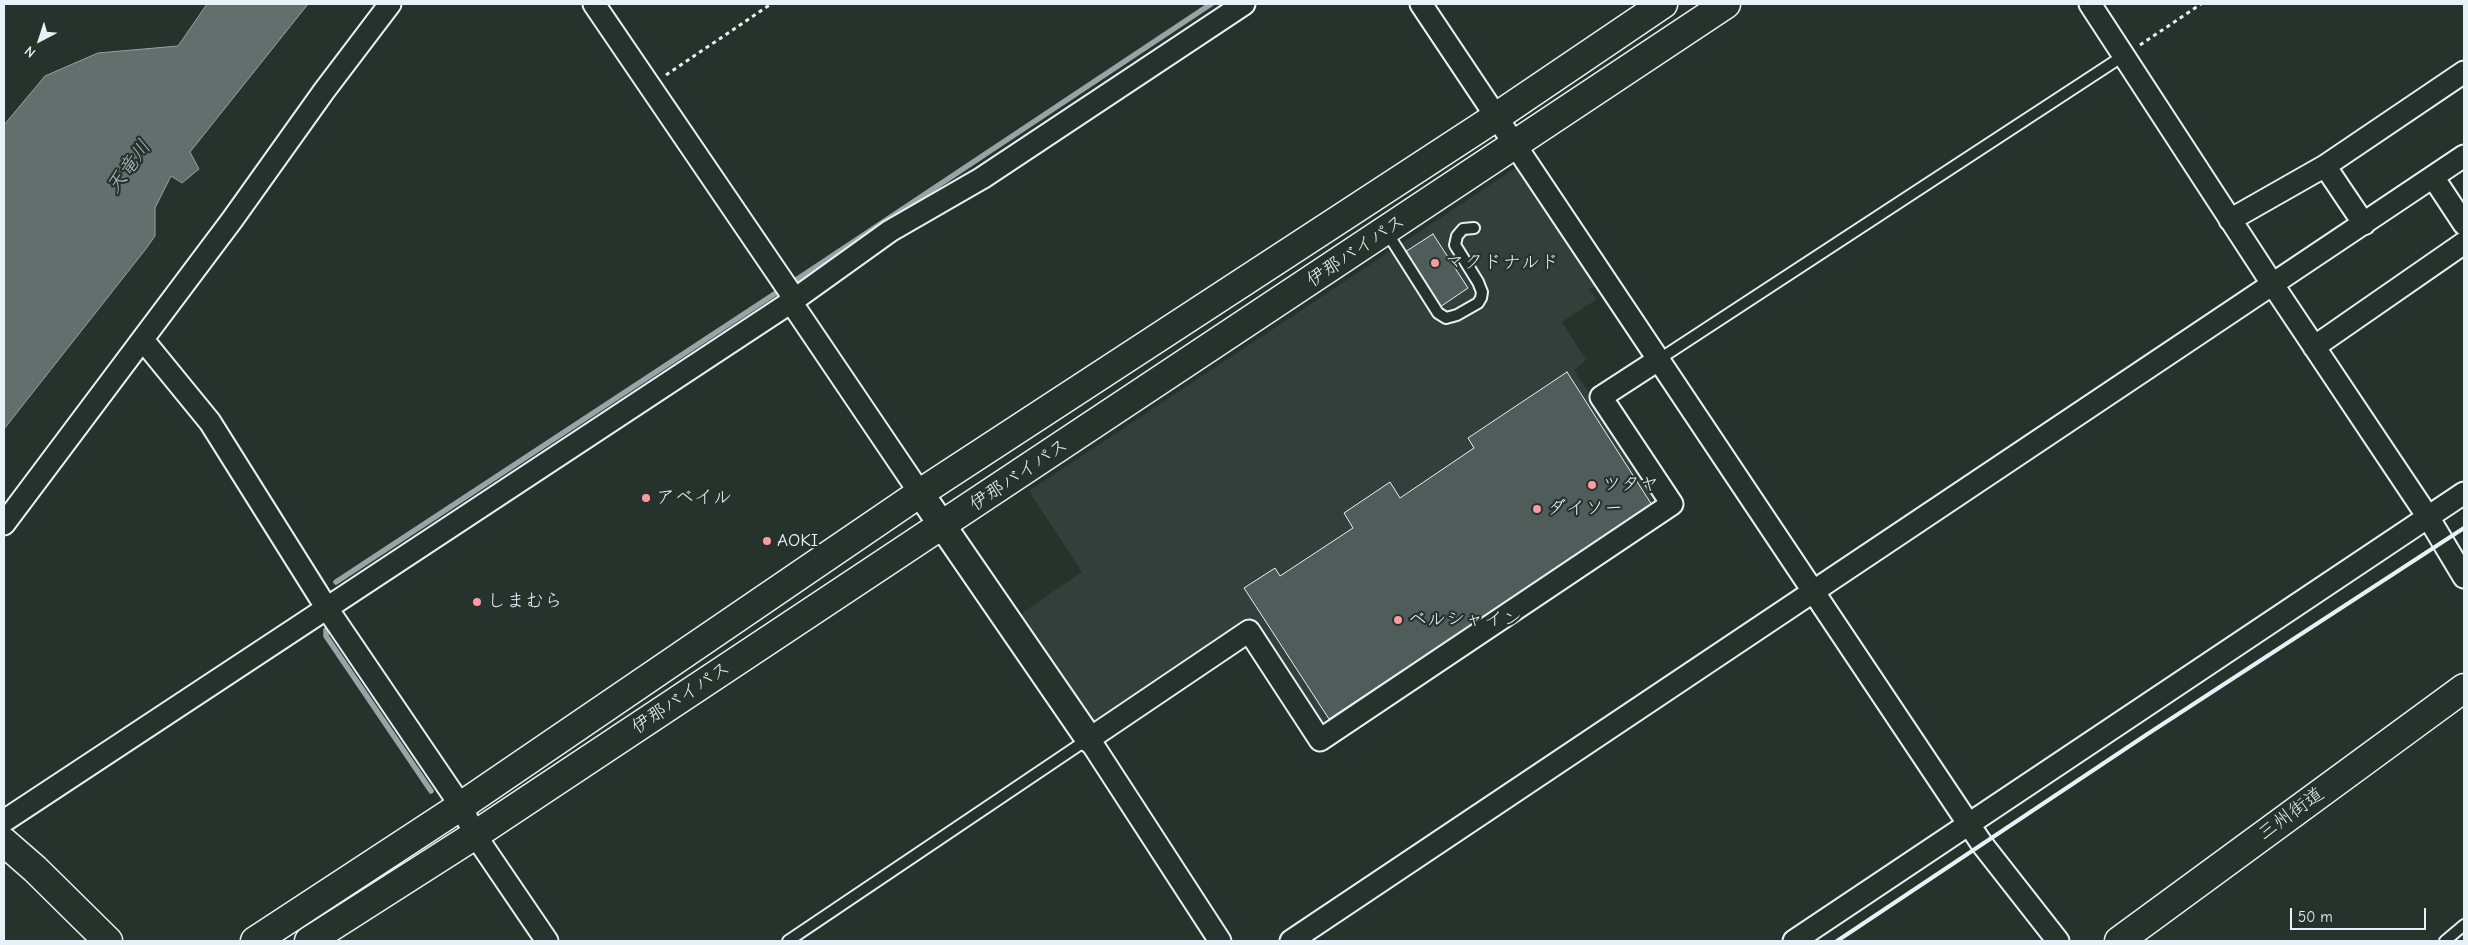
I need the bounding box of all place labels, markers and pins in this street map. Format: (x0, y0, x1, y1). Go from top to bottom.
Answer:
place label: マクドナルド (1445, 252, 1559, 274)
marker: マクドナルド (1429, 257, 1441, 269)
place label: ツタヤ (1602, 474, 1659, 496)
marker: ツタヤ (1586, 479, 1598, 491)
place label: アベイル (656, 487, 732, 509)
marker: アベイル (640, 492, 652, 504)
place label: ダイソー (1547, 498, 1623, 520)
marker: ダイソー (1531, 503, 1543, 515)
place label: AOKI (777, 530, 818, 552)
marker: AOKI (761, 535, 773, 547)
place label: しまむら (487, 591, 563, 613)
marker: しまむら (471, 596, 483, 608)
place label: ベルシャイン (1408, 609, 1522, 631)
marker: ベルシャイン (1392, 614, 1404, 626)

